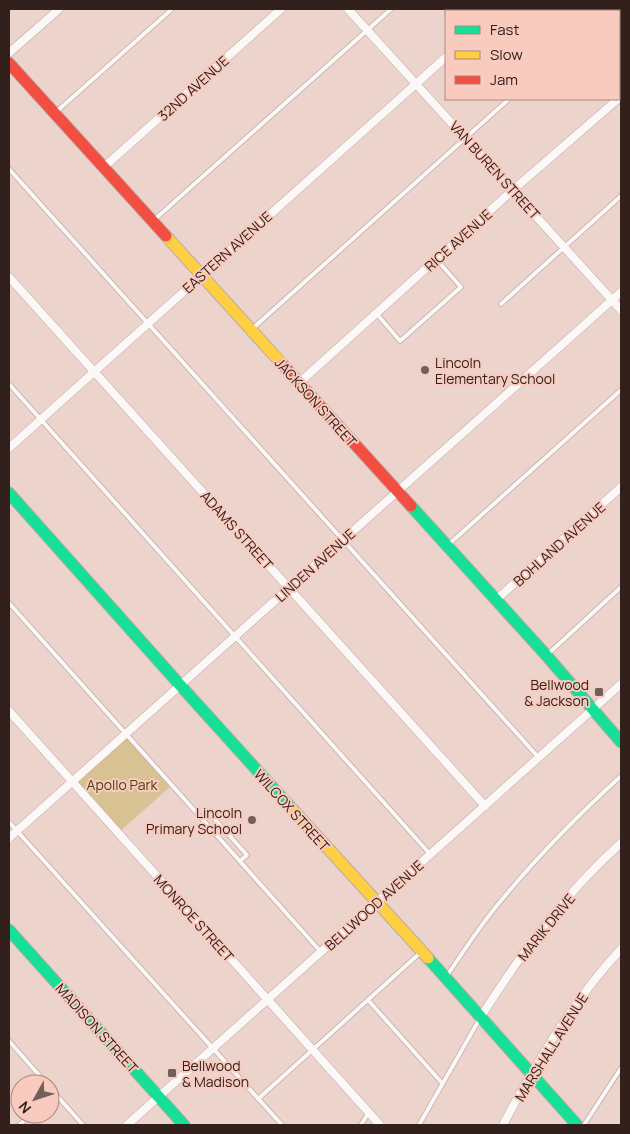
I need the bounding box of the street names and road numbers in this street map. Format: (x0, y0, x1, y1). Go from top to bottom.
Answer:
street label: 32ND AVENUE (153, 51, 233, 125)
street label: VAN BUREN STREET (446, 117, 545, 224)
street label: RICE AVENUE (420, 205, 496, 275)
street label: EASTERN AVENUE (178, 207, 276, 297)
street label: JACKSON STREET (271, 353, 362, 451)
street label: ADAMS STREET (196, 486, 278, 574)
street label: BOHLAND AVENUE (509, 498, 609, 590)
street label: LINDEN AVENUE (271, 524, 359, 606)
street label: WILCOX STREET (250, 765, 334, 856)
street label: BELLWOOD AVENUE (321, 856, 427, 954)
street label: MONROE STREET (150, 870, 239, 966)
street label: MARIK DRIVE (513, 889, 579, 965)
street label: MADISON STREET (52, 979, 143, 1077)
street label: MARSHALL AVENUE (510, 989, 592, 1105)

